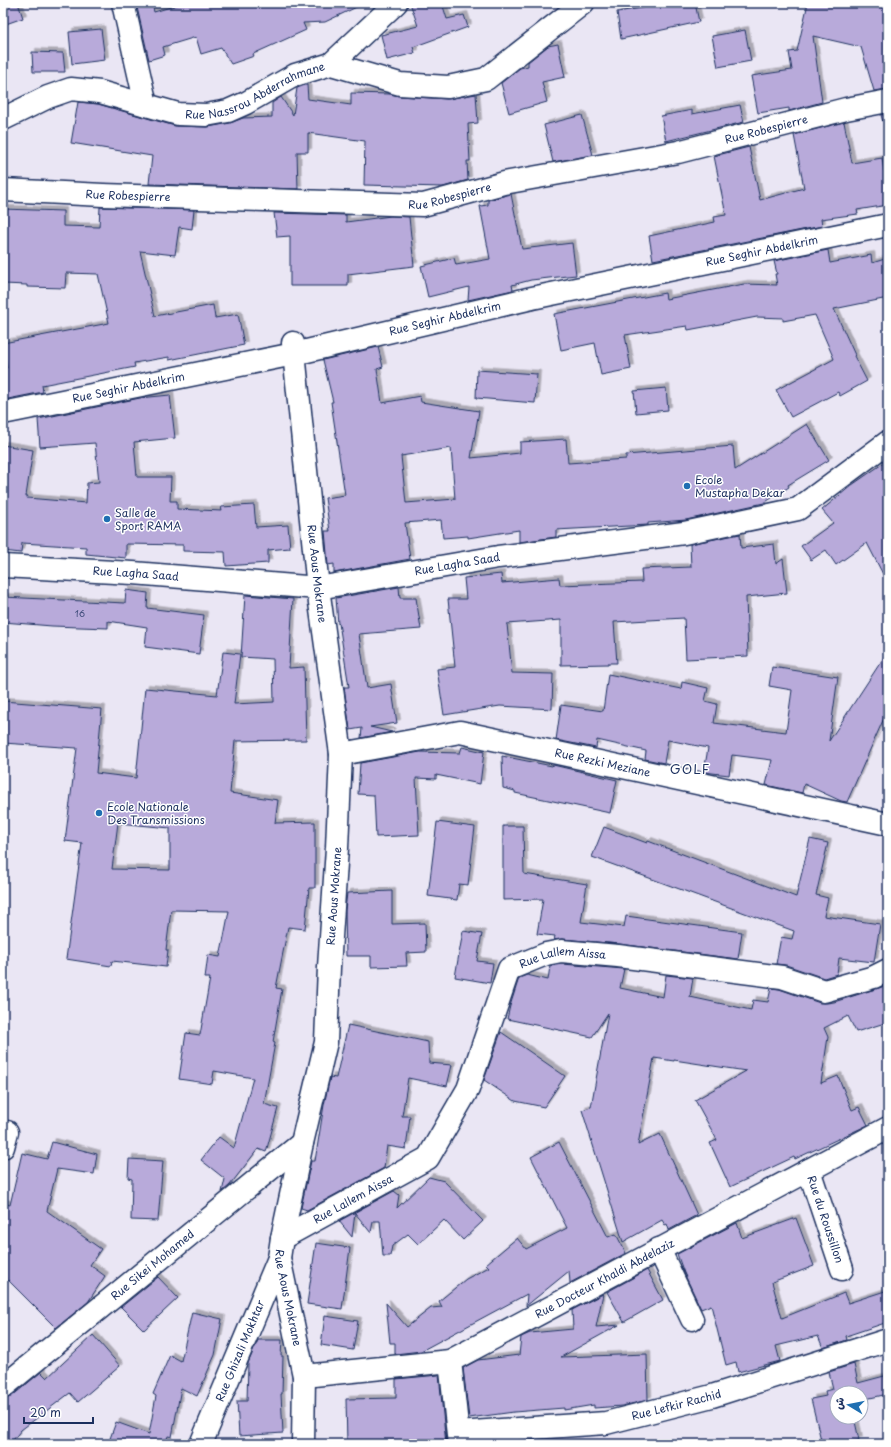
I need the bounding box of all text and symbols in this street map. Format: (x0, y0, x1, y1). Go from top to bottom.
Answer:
street label: Rue Nassrou Abderrahmane (185, 57, 327, 123)
street label: Rue Robespierre (723, 110, 810, 148)
street label: Rue Robespierre (408, 178, 493, 213)
street label: Rue Robespierre (85, 185, 171, 205)
street label: Rue Seghir Abdelkrim (704, 231, 819, 270)
street label: Rue Seghir Abdelkrim (387, 297, 502, 339)
street label: Rue Seghir Abdelkrim (71, 367, 186, 407)
place label: Ecole Mustapha Dekar (695, 471, 785, 501)
marker: Ecole Mustapha Dekar (682, 481, 692, 491)
place label: Salle de Sport RAMA (115, 504, 181, 534)
marker: Salle de Sport RAMA (102, 514, 112, 524)
street label: Rue Aous Mokrane (304, 524, 332, 624)
street label: Rue Lagha Saad (413, 548, 501, 579)
street label: Rue Lagha Saad (92, 562, 180, 585)
house number: 16 (75, 606, 85, 620)
street label: Rue Rezki Meziane (553, 744, 652, 781)
district label: GOLF (670, 759, 710, 778)
place label: Ecole Nationale Des Transmissions (107, 798, 205, 828)
marker: Ecole Nationale Des Transmissions (94, 808, 104, 818)
street label: Rue Aous Mokrane (322, 846, 345, 946)
street label: Rue Lallem Aissa (516, 942, 607, 972)
street label: Rue Lallem Aissa (310, 1170, 396, 1227)
street label: Rue du Roussillon (803, 1173, 848, 1265)
street label: Rue Sikei Mohamed (107, 1225, 198, 1304)
street label: Rue Docteur Khaldi Abdelaziz (532, 1234, 677, 1322)
street label: Rue Aous Mokrane (271, 1248, 306, 1348)
street label: Rue Ghizali Mokhtar (211, 1297, 268, 1404)
street label: Rue Lefkir Rachid (630, 1385, 723, 1424)
north arrow (829, 1385, 869, 1425)
text: ش (829, 1396, 848, 1411)
scale bar (24, 1399, 93, 1425)
text: 20 m (30, 1403, 61, 1421)

